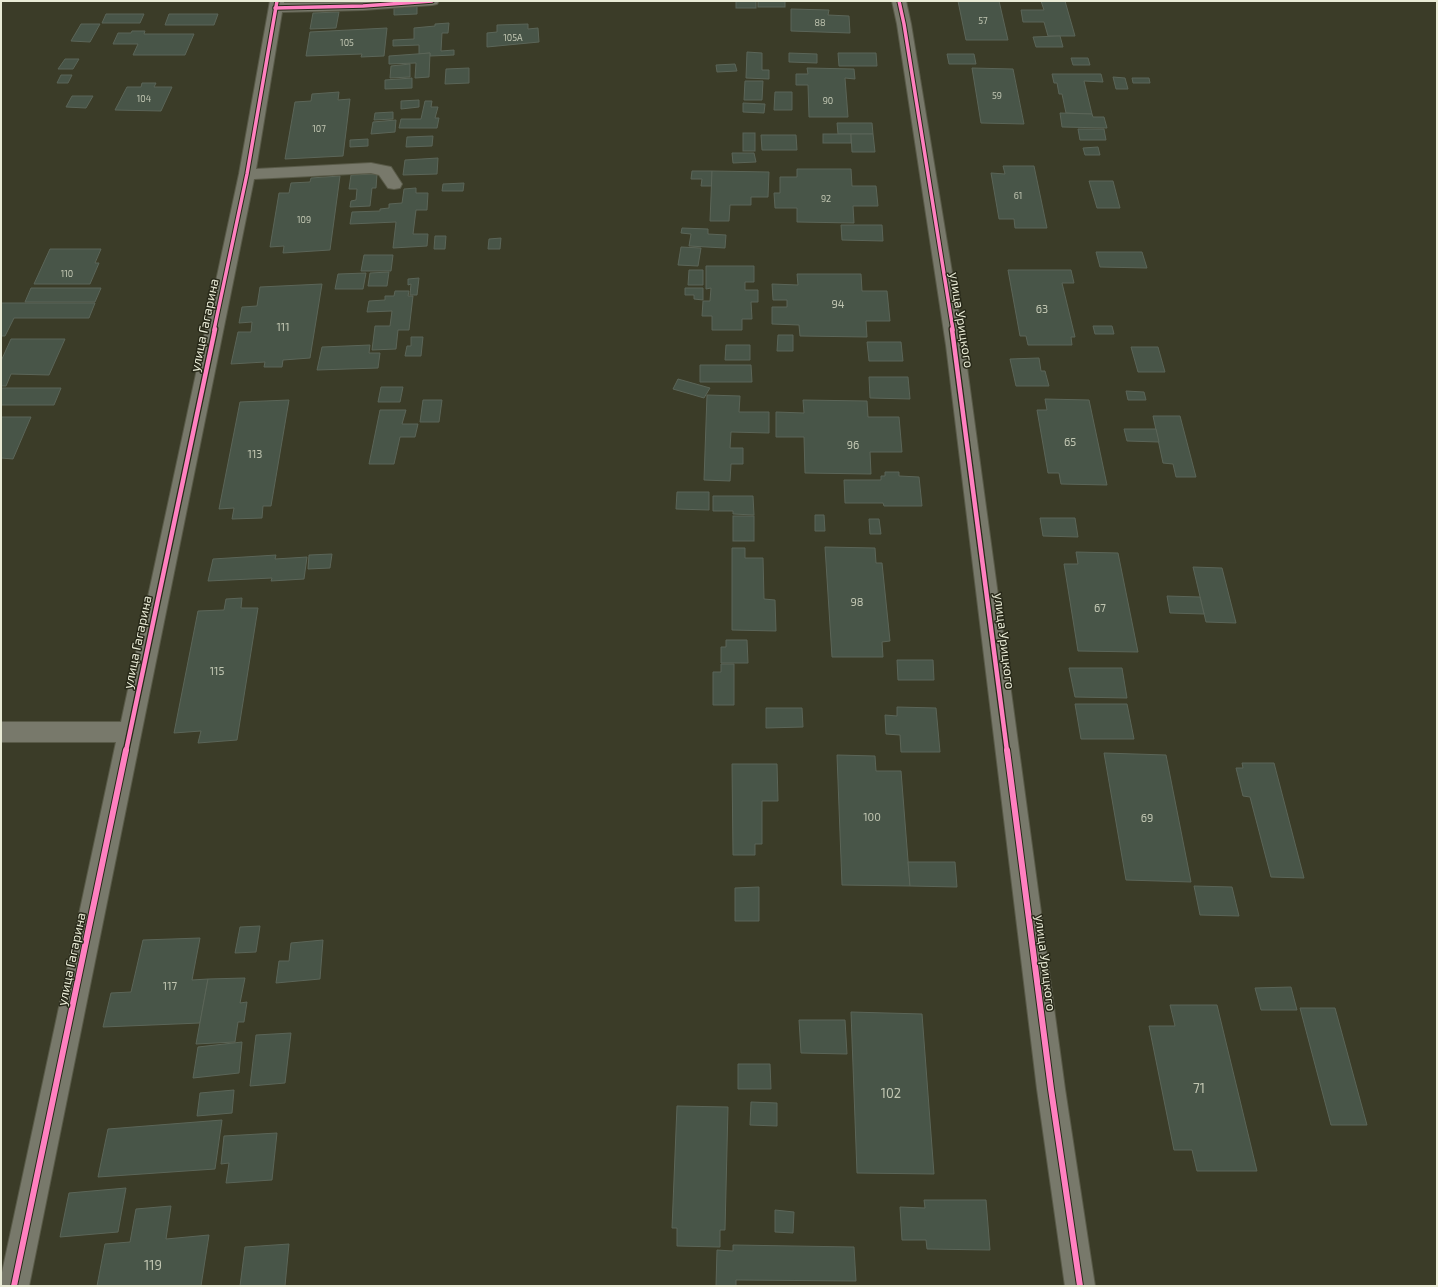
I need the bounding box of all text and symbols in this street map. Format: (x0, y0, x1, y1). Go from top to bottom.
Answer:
house number: 57 (978, 15, 988, 26)
house number: 88 (815, 17, 825, 28)
house number: 105А (503, 32, 523, 43)
house number: 105 (340, 37, 354, 48)
house number: 59 (992, 90, 1002, 101)
house number: 104 (137, 93, 152, 104)
house number: 90 (823, 95, 833, 106)
house number: 107 (312, 123, 326, 134)
house number: 61 (1014, 190, 1022, 201)
house number: 92 (821, 193, 831, 204)
house number: 109 (297, 214, 311, 225)
house number: 110 (61, 268, 73, 279)
street label: улица Урицкого (947, 271, 977, 369)
street label: улица Гагарина (186, 277, 222, 373)
house number: 94 (831, 297, 845, 310)
house number: 63 (1036, 302, 1048, 315)
house number: 111 (276, 320, 290, 333)
house number: 65 (1064, 435, 1076, 448)
house number: 96 (847, 438, 859, 451)
house number: 113 (248, 447, 262, 460)
street label: улица Урицкого (991, 592, 1019, 690)
street label: улица Гагарина (119, 594, 155, 690)
house number: 98 (851, 595, 863, 608)
house number: 67 (1094, 601, 1106, 614)
house number: 115 (210, 664, 224, 677)
house number: 100 (863, 810, 881, 823)
house number: 69 (1141, 811, 1153, 824)
street label: улица Гагарина (53, 911, 89, 1007)
street label: улица Урицкого (1032, 914, 1060, 1012)
house number: 117 (163, 979, 178, 992)
house number: 71 (1193, 1080, 1205, 1096)
house number: 102 (881, 1085, 901, 1101)
house number: 119 (144, 1257, 162, 1273)

